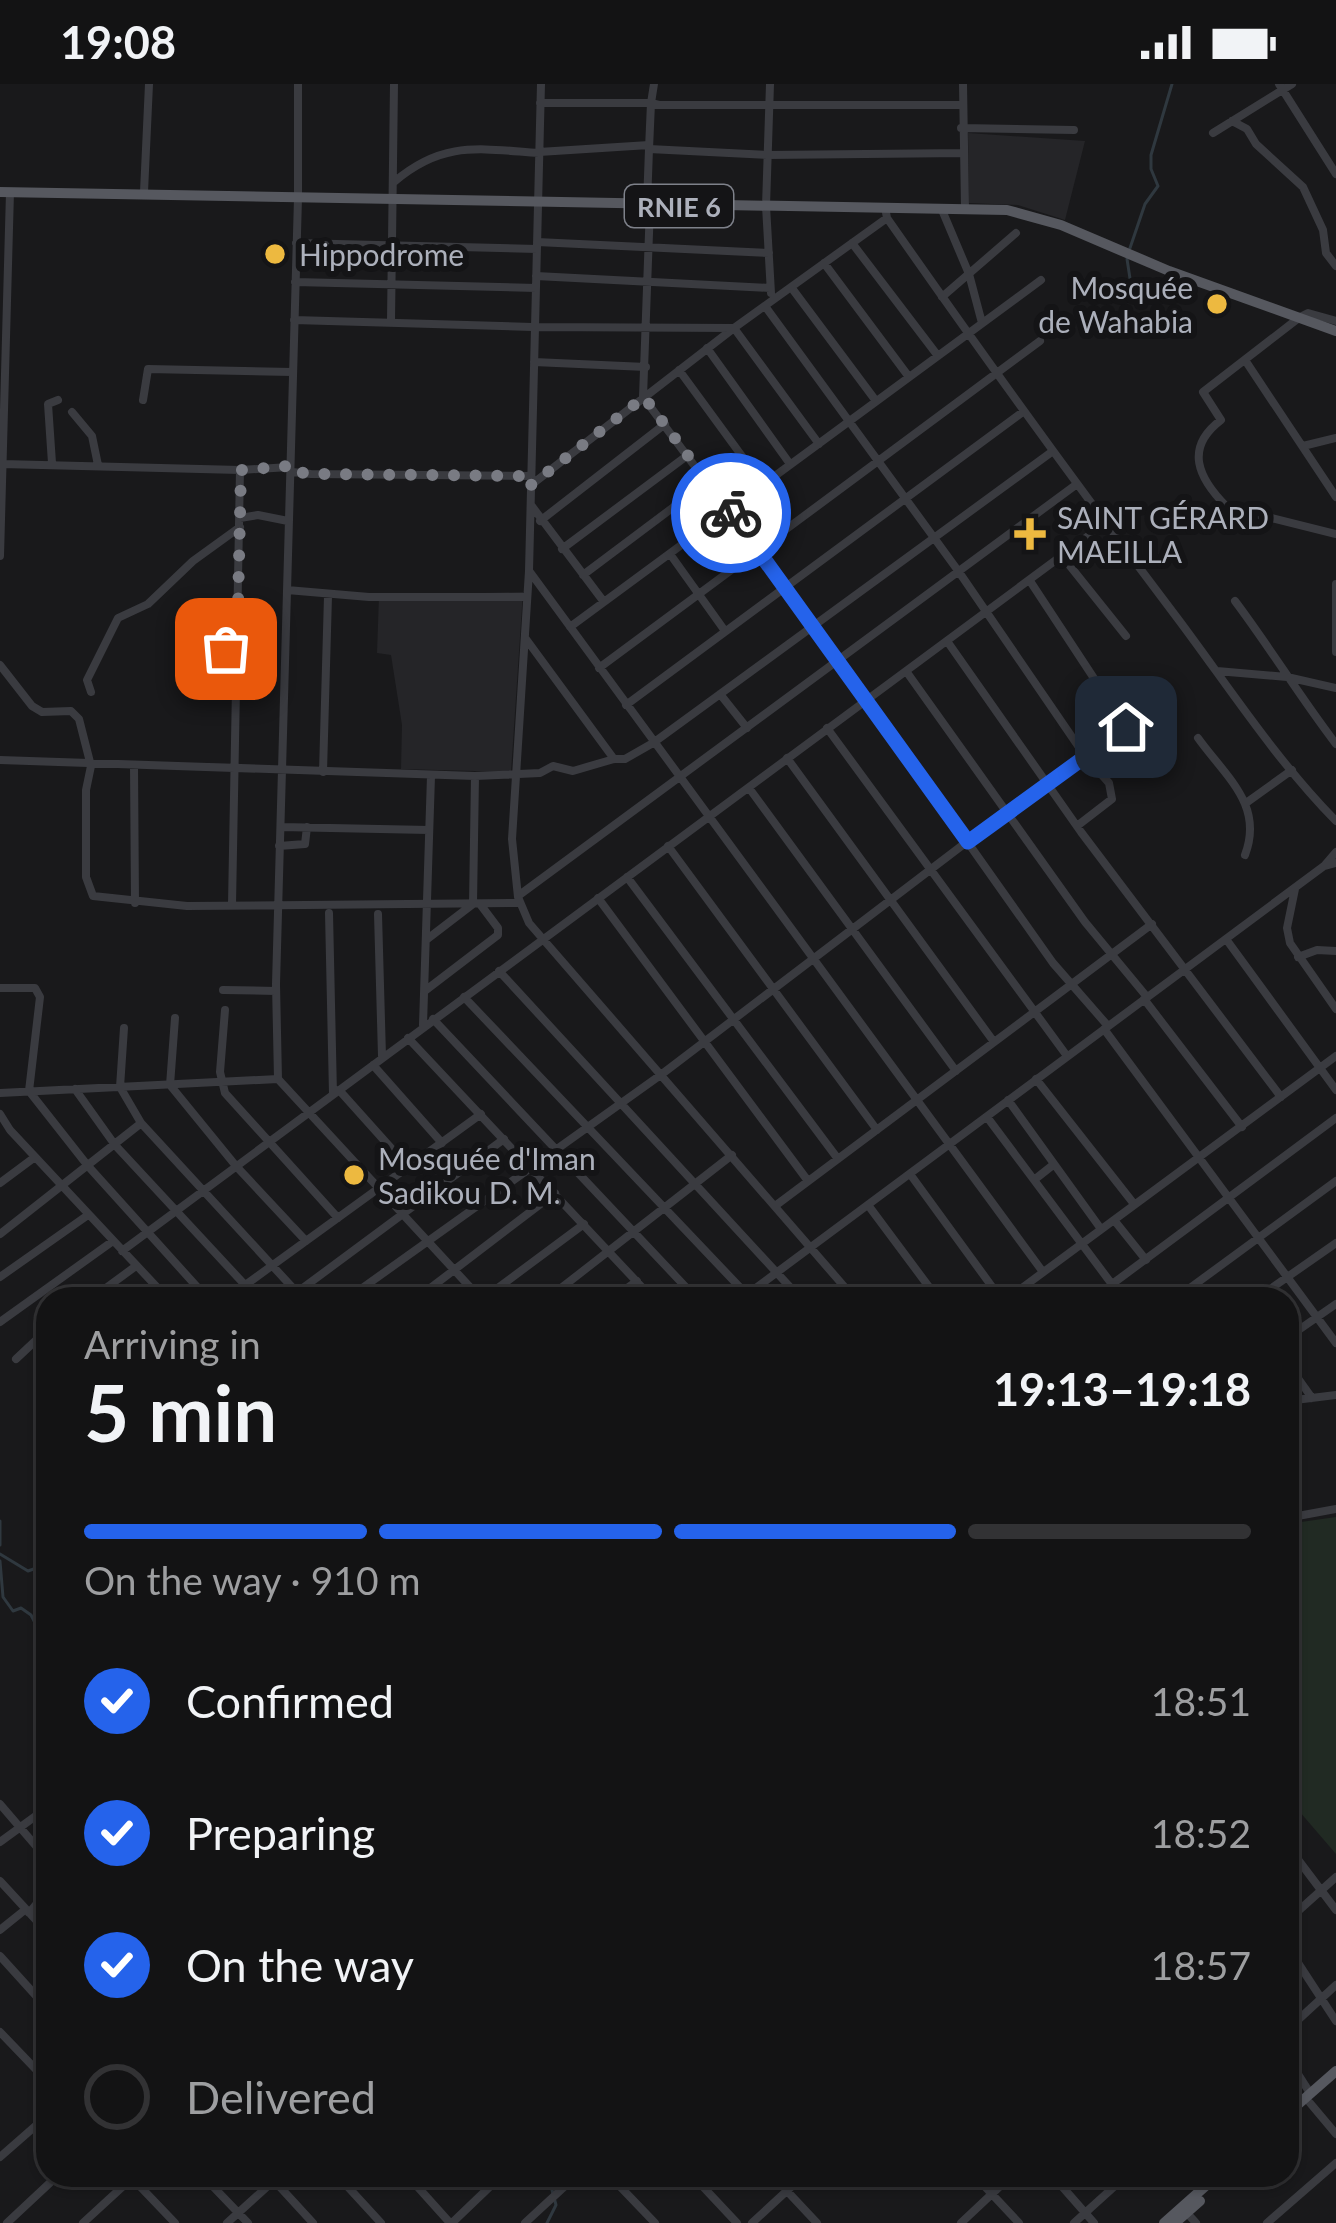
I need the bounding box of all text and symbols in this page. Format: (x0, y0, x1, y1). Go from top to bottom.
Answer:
text: 19:08 (60, 15, 176, 69)
road number: RNIE 6 (625, 185, 733, 227)
place label: Hippodrome (299, 236, 464, 272)
marker: Hippodrome (262, 241, 288, 267)
place label: Mosquée de Wahabia (1038, 269, 1193, 339)
marker: Mosquée de Wahabia (1204, 291, 1230, 317)
courier (671, 453, 791, 573)
icon: bike (698, 480, 764, 546)
place label: SAINT GÉRARD MAEILLA (1057, 499, 1269, 569)
marker: SAINT GÉRARD MAEILLA (1014, 518, 1046, 550)
pin (175, 598, 277, 700)
icon: bag (193, 616, 259, 682)
pin (1075, 676, 1177, 778)
icon: home (1093, 694, 1159, 760)
place label: Mosquée d'Iman Sadikou D. M. (378, 1140, 596, 1210)
marker: Mosquée d'Iman Sadikou D. M. (341, 1162, 367, 1188)
text: Arriving in (84, 1321, 261, 1367)
text: 19:13–19:18 (993, 1362, 1251, 1416)
text: 5 min (84, 1365, 277, 1459)
text: On the way · 910 m (84, 1557, 421, 1603)
icon: check (84, 1668, 150, 1734)
text: Confirmed (186, 1674, 394, 1728)
text: 18:51 (1151, 1678, 1251, 1724)
icon: check (84, 1800, 150, 1866)
text: Preparing (186, 1806, 375, 1860)
text: 18:52 (1151, 1810, 1251, 1856)
icon: check (84, 1932, 150, 1998)
text: On the way (186, 1938, 414, 1992)
text: 18:57 (1151, 1942, 1251, 1988)
text: Delivered (186, 2070, 376, 2124)

